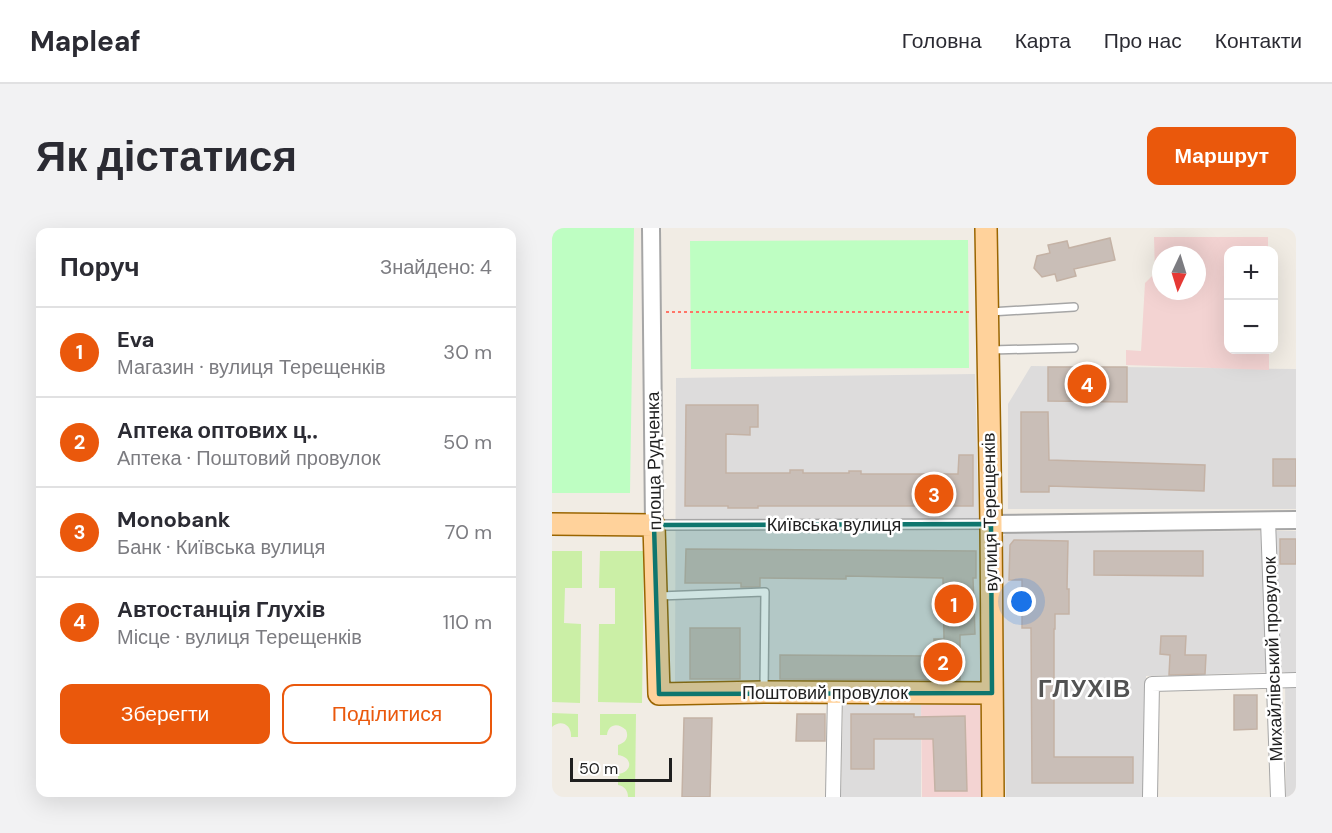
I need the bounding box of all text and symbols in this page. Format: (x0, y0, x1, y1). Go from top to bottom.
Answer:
text: Mapleaf (30, 23, 141, 60)
text: Головна (902, 27, 982, 55)
text: Карта (1015, 27, 1071, 55)
text: Про нас (1104, 27, 1182, 55)
text: Контакти (1215, 27, 1302, 55)
button: Маршрут (1147, 127, 1296, 185)
text: Як дістатися (36, 129, 297, 184)
north arrow (1152, 246, 1206, 300)
map controls (1224, 246, 1278, 354)
button: + (1224, 246, 1278, 300)
text: Поруч (60, 250, 140, 284)
text: Знайдено: 4 (380, 254, 492, 280)
button: − (1224, 300, 1278, 354)
text: Eva (117, 325, 154, 354)
text: 1 (76, 339, 83, 365)
text: 30 m (443, 339, 492, 365)
text: Магазин · вулиця Терещенків (117, 354, 386, 380)
pin: 4 (1068, 362, 1106, 406)
street label: площа Рудченка (641, 391, 667, 530)
text: Аптека оптових ц‥ (117, 416, 318, 445)
text: 2 (74, 429, 85, 455)
text: 50 m (443, 429, 492, 455)
street label: вулиця Терещенків (977, 432, 1003, 592)
text: Аптека · Поштовий провулок (117, 445, 381, 471)
pin: 3 (914, 472, 953, 516)
text: Monobank (117, 505, 231, 534)
street label: Київська вулиця (767, 513, 901, 537)
text: 3 (73, 519, 86, 545)
text: 70 m (445, 519, 492, 545)
text: Банк · Київська вулиця (117, 534, 325, 560)
street label: Михайлівський провулок (1257, 556, 1289, 762)
pin: 1 (934, 582, 974, 626)
your location (1007, 587, 1036, 616)
text: Автостанція Глухів (117, 595, 325, 624)
text: 4 (73, 609, 86, 635)
text: 110 m (443, 609, 492, 635)
text: Місце · вулиця Терещенків (117, 624, 362, 650)
pin: 2 (924, 640, 962, 684)
district label: ГЛУХІВ (1038, 673, 1132, 704)
street label: Поштовий провулок (742, 681, 908, 705)
button: Зберегти (60, 684, 270, 744)
button: Поділитися (282, 684, 492, 744)
scale bar (570, 755, 672, 782)
text: 50 m (579, 758, 618, 779)

